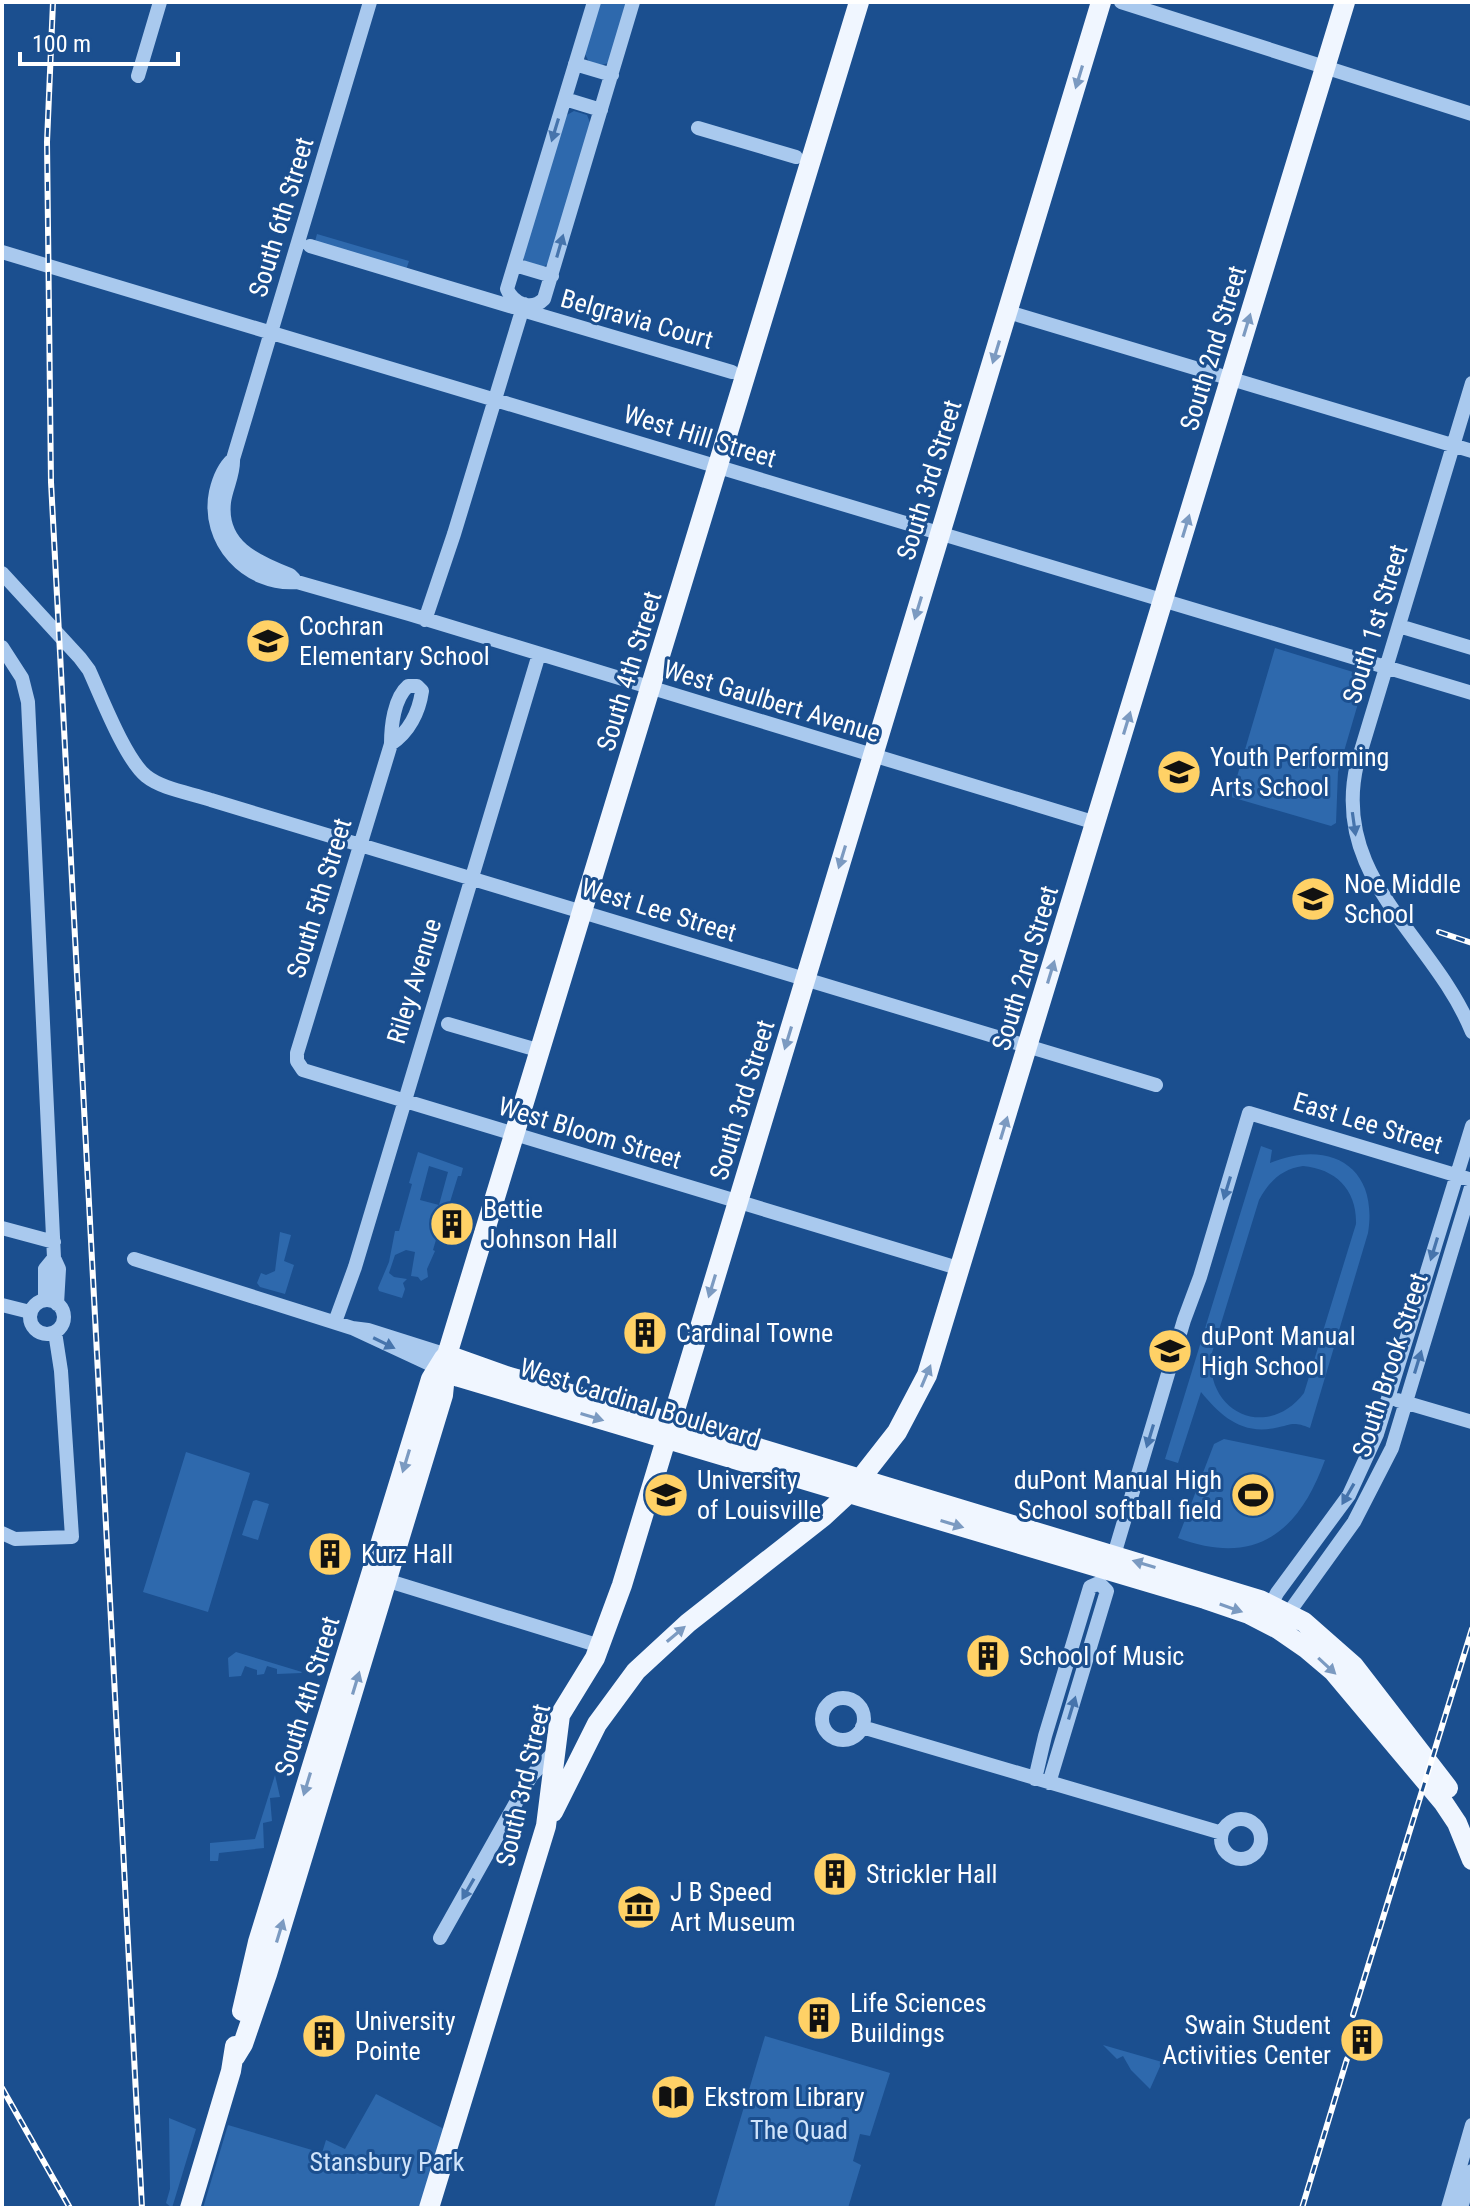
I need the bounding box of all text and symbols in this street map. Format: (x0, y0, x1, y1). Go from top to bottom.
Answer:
scale bar (20, 16, 178, 66)
text: 100 m (32, 30, 91, 58)
one-way arrow (1072, 65, 1085, 89)
one-way arrow (548, 119, 561, 143)
street label: South 6th Street (242, 134, 320, 300)
one-way arrow (555, 234, 567, 259)
street label: South 2nd Street (1174, 262, 1252, 434)
street label: Belgravia Court (557, 283, 717, 355)
one-way arrow (1241, 313, 1254, 337)
one-way arrow (989, 341, 1002, 365)
street label: South 3rd Street (890, 396, 968, 564)
street label: West Hill Street (620, 399, 780, 473)
one-way arrow (1180, 513, 1193, 537)
street label: South 1st Street (1337, 541, 1413, 707)
street label: South 4th Street (590, 588, 668, 754)
one-way arrow (911, 597, 924, 621)
place label: Cochran Elementary School (299, 611, 490, 671)
school or university icon: Cochran Elementary School (244, 617, 292, 665)
street label: West Gaulbert Avenue (660, 654, 884, 748)
one-way arrow (1121, 711, 1133, 735)
place label: Youth Performing Arts School (1210, 742, 1389, 802)
school or university icon: Youth Performing Arts School (1155, 748, 1203, 796)
one-way arrow (1348, 812, 1361, 837)
street label: South 5th Street (280, 815, 358, 981)
one-way arrow (836, 845, 848, 869)
place label: Noe Middle School (1344, 869, 1461, 929)
street label: West Lee Street (578, 872, 740, 948)
school or university icon: Noe Middle School (1289, 875, 1337, 923)
street label: South 2nd Street (986, 882, 1064, 1054)
street label: Riley Avenue (381, 915, 447, 1047)
one-way arrow (1045, 959, 1058, 983)
street label: South 3rd Street (703, 1016, 781, 1184)
one-way arrow (781, 1026, 794, 1050)
street label: East Lee Street (1290, 1086, 1446, 1160)
street label: West Bloom Street (495, 1091, 685, 1175)
one-way arrow (998, 1115, 1010, 1139)
one-way arrow (1220, 1176, 1233, 1200)
place label: Bettie Johnson Hall (483, 1194, 618, 1254)
building icon: Bettie Johnson Hall (428, 1200, 476, 1248)
one-way arrow (1427, 1238, 1440, 1262)
street label: South Brook Street (1346, 1269, 1434, 1461)
one-way arrow (705, 1275, 718, 1299)
building icon: Cardinal Towne (621, 1309, 669, 1357)
place label: Cardinal Towne (676, 1318, 833, 1348)
place label: duPont Manual High School (1201, 1321, 1356, 1381)
school or university icon: duPont Manual High School (1146, 1327, 1194, 1375)
one-way arrow (372, 1337, 395, 1350)
one-way arrow (1412, 1350, 1425, 1374)
street label: West Cardinal Boulevard (516, 1352, 764, 1454)
one-way arrow (920, 1364, 933, 1388)
one-way arrow (580, 1411, 604, 1424)
one-way arrow (1143, 1424, 1156, 1448)
one-way arrow (399, 1450, 412, 1474)
place label: University of Louisville (697, 1465, 821, 1525)
place label: duPont Manual High School softball field (1014, 1465, 1222, 1525)
school or university icon: University of Louisville (642, 1471, 690, 1519)
sports icon: duPont Manual High School softball field (1229, 1471, 1277, 1519)
one-way arrow (1341, 1483, 1355, 1505)
one-way arrow (940, 1518, 964, 1531)
building icon: Kurz Hall (306, 1530, 354, 1578)
place label: Kurz Hall (361, 1539, 453, 1569)
one-way arrow (1132, 1557, 1156, 1570)
one-way arrow (1219, 1603, 1243, 1615)
street label: South 4th Street (268, 1613, 346, 1779)
one-way arrow (665, 1626, 685, 1643)
building icon: School of Music (964, 1632, 1012, 1680)
place label: School of Music (1019, 1641, 1184, 1671)
one-way arrow (1317, 1657, 1336, 1675)
one-way arrow (350, 1670, 363, 1694)
one-way arrow (1066, 1696, 1079, 1720)
street label: South 3rd Street (490, 1701, 556, 1869)
one-way arrow (300, 1772, 313, 1796)
building icon: Strickler Hall (811, 1850, 859, 1898)
place label: Strickler Hall (866, 1859, 997, 1889)
place label: J B Speed Art Museum (670, 1877, 796, 1937)
one-way arrow (461, 1878, 475, 1900)
museum icon: J B Speed Art Museum (615, 1883, 663, 1931)
one-way arrow (274, 1919, 287, 1943)
place label: Life Sciences Buildings (850, 1988, 987, 2048)
building icon: Life Sciences Buildings (795, 1994, 843, 2042)
place label: University Pointe (355, 2006, 456, 2066)
place label: Swain Student Activities Center (1162, 2010, 1331, 2070)
building icon: University Pointe (300, 2012, 348, 2060)
building icon: Swain Student Activities Center (1338, 2016, 1386, 2064)
library icon: Ekstrom Library (649, 2073, 697, 2121)
place label: Ekstrom Library (704, 2082, 865, 2112)
park label: The Quad (750, 2115, 848, 2145)
park label: Stansbury Park (310, 2147, 465, 2177)

